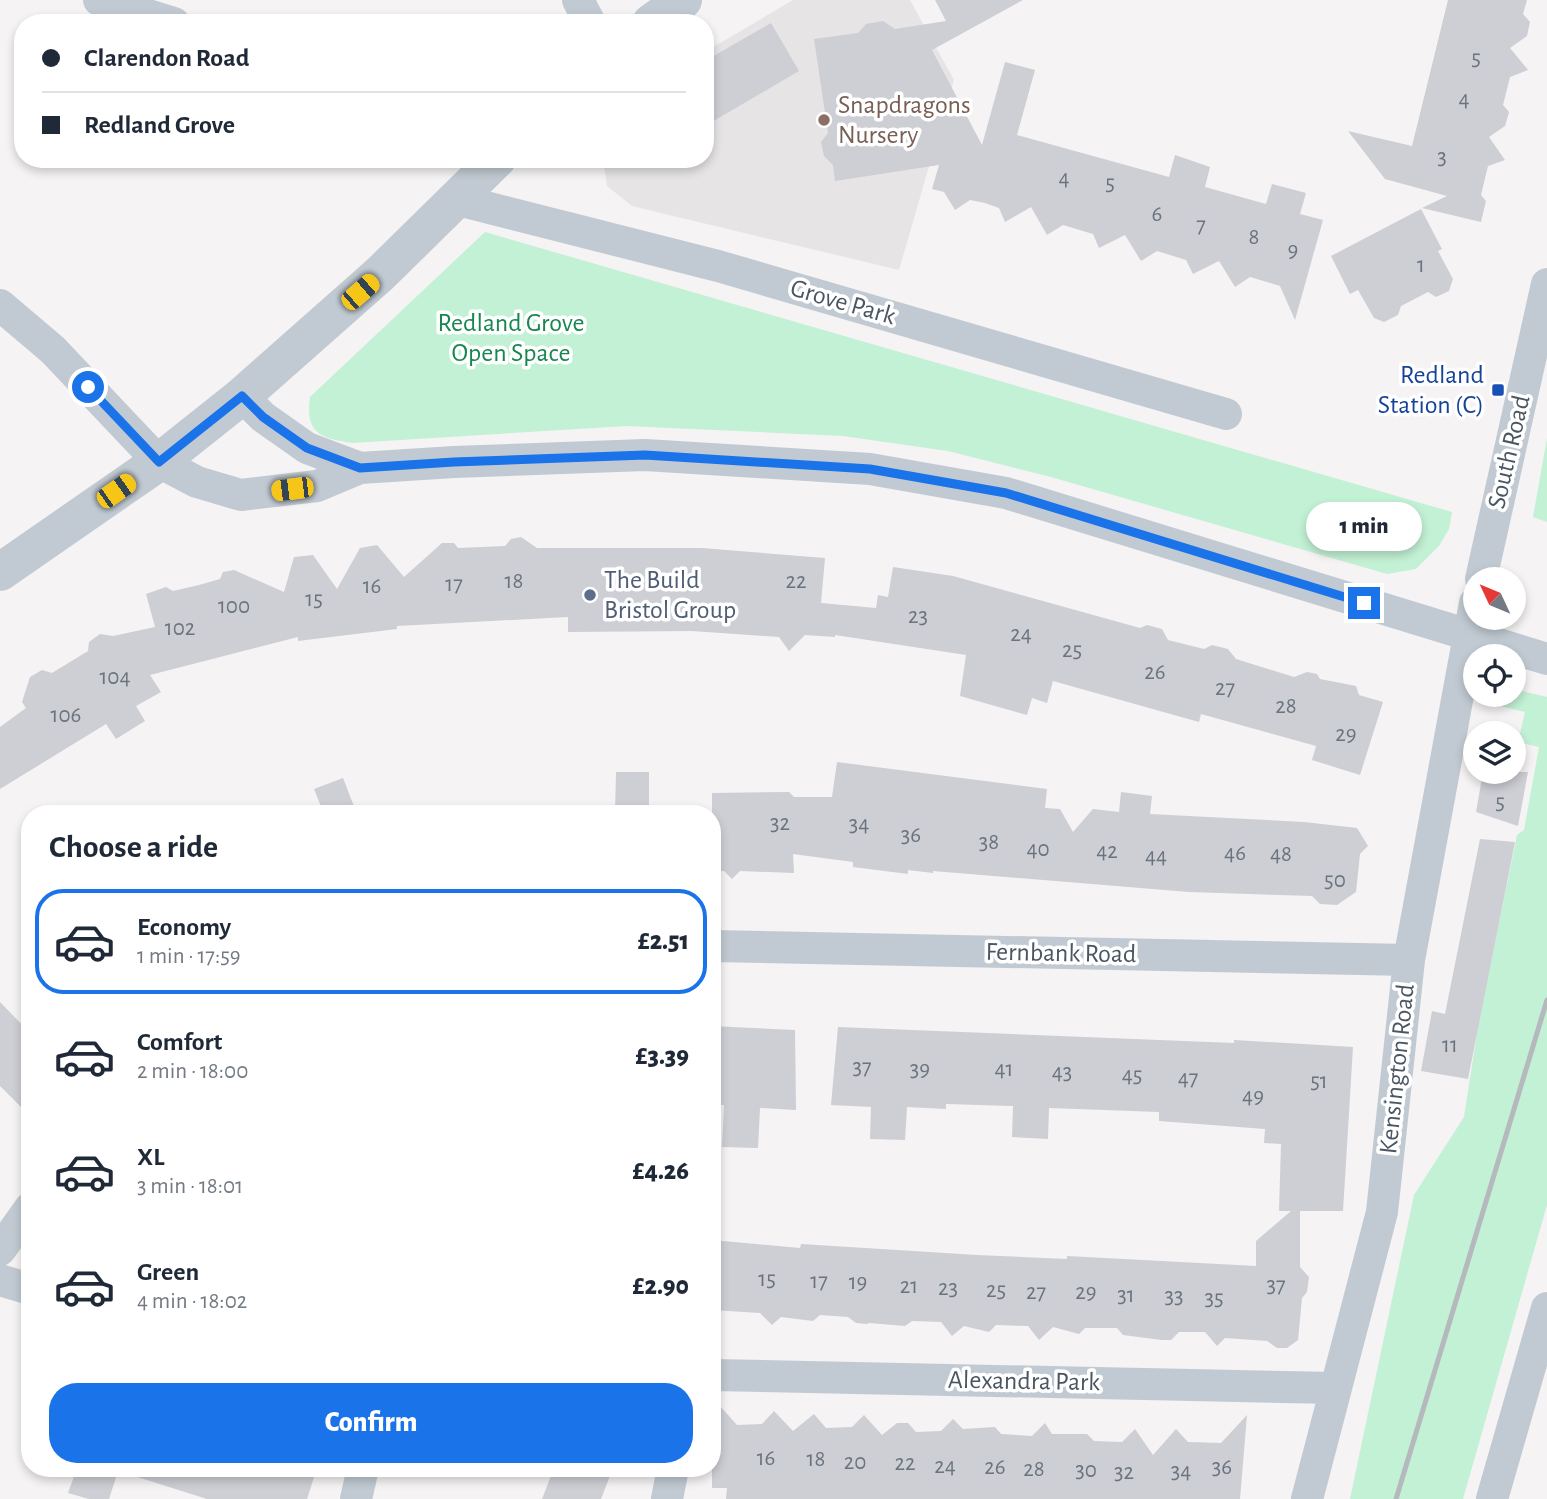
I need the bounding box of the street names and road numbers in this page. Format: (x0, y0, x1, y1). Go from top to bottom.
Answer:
street label: Grove Park (788, 275, 898, 329)
street label: South Road (1483, 393, 1535, 511)
street label: Fernbank Road (986, 939, 1136, 967)
street label: Kensington Road (1375, 983, 1419, 1155)
street label: Alexandra Park (948, 1367, 1100, 1395)

